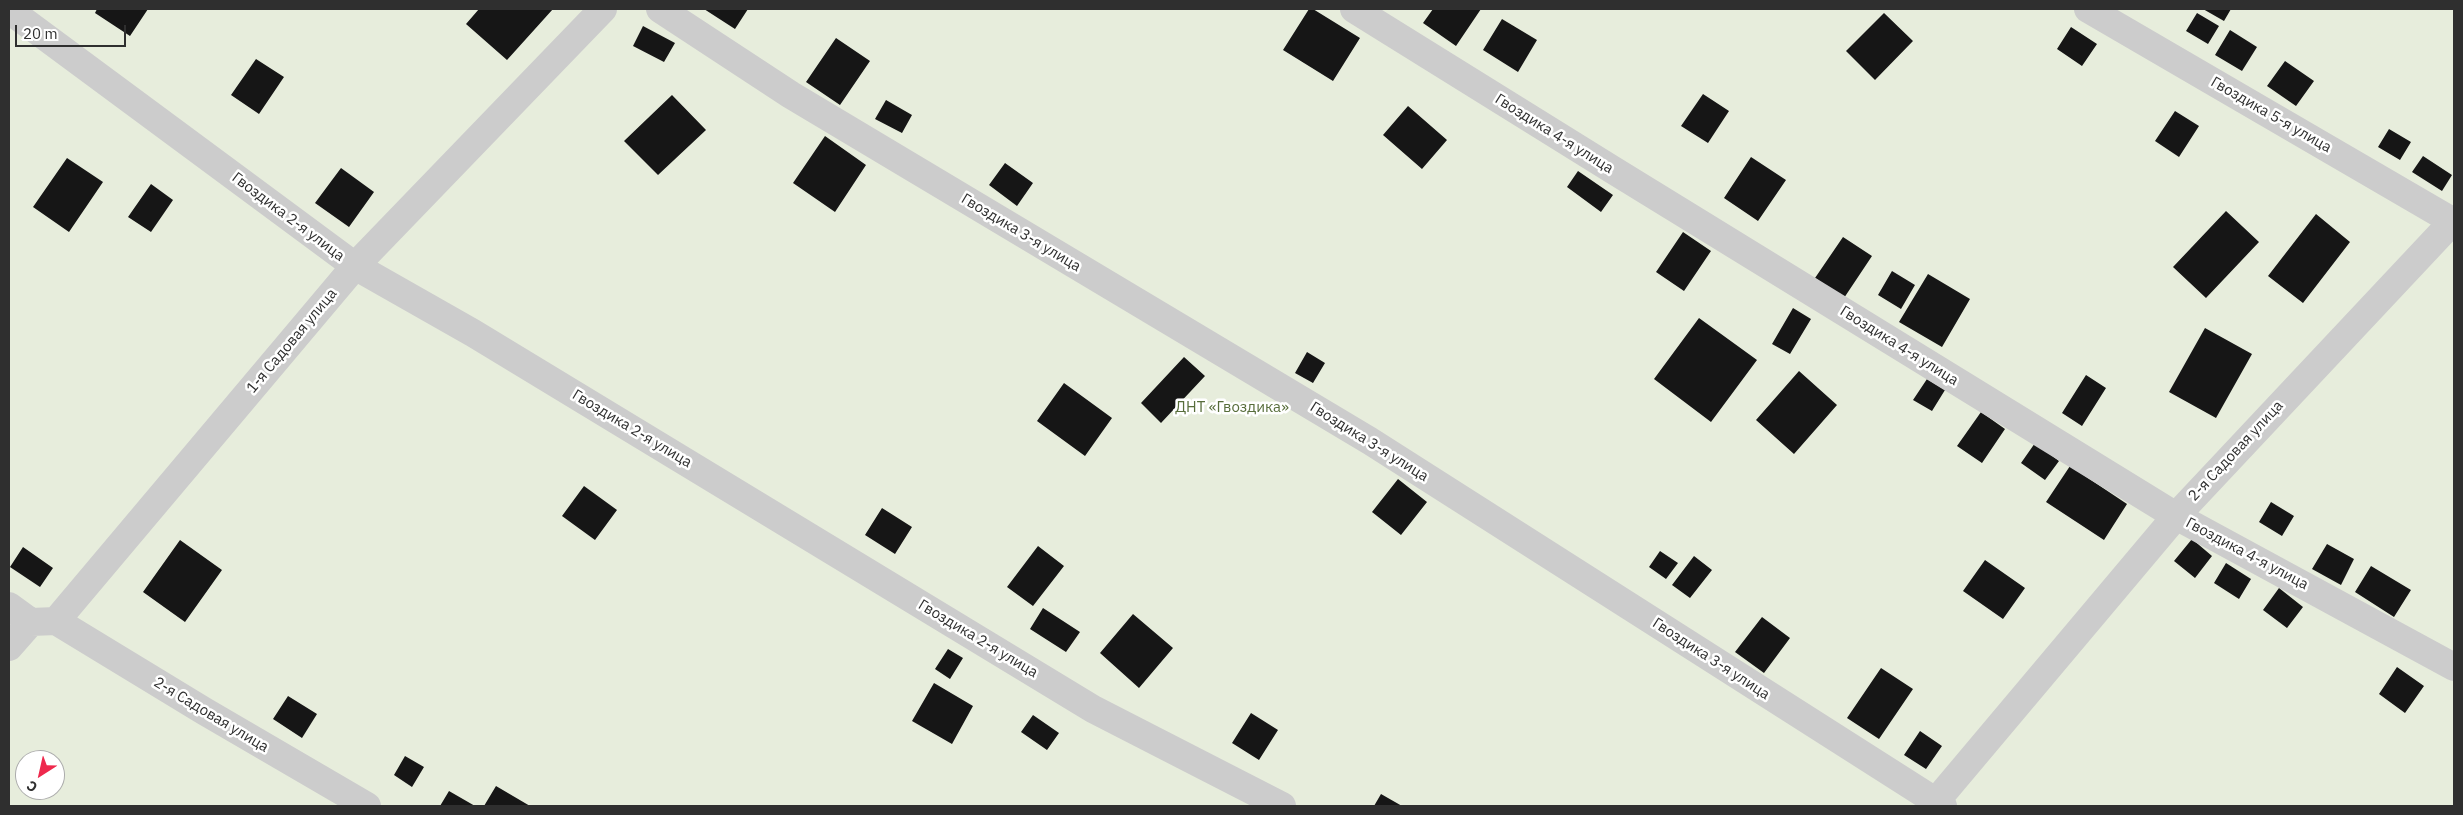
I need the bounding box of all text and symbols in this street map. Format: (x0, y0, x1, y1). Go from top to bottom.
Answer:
scale bar (18, 15, 129, 47)
text: 20 m (23, 24, 58, 43)
street label: Гвоздика 5-я улица (2207, 73, 2335, 157)
street label: Гвоздика 4-я улица (1491, 90, 1617, 178)
street label: Гвоздика 2-я улица (228, 169, 348, 265)
street label: Гвоздика 3-я улица (958, 190, 1084, 276)
street label: 1-я Садовая улица (243, 285, 341, 397)
street label: Гвоздика 4-я улица (1836, 302, 1962, 390)
street label: Гвоздика 2-я улица (569, 386, 695, 472)
street label: 2-я Садовая улица (2185, 397, 2287, 505)
street label: Гвоздика 3-я улица (1306, 398, 1432, 486)
park label: ДНТ «Гвоздика» (1175, 399, 1289, 417)
street label: Гвоздика 4-я улица (2183, 514, 2311, 594)
street label: Гвоздика 2-я улица (915, 596, 1041, 682)
street label: Гвоздика 3-я улица (1649, 614, 1773, 704)
street label: 2-я Садовая улица (150, 674, 272, 756)
north arrow (15, 750, 65, 800)
text: С (23, 776, 41, 796)

